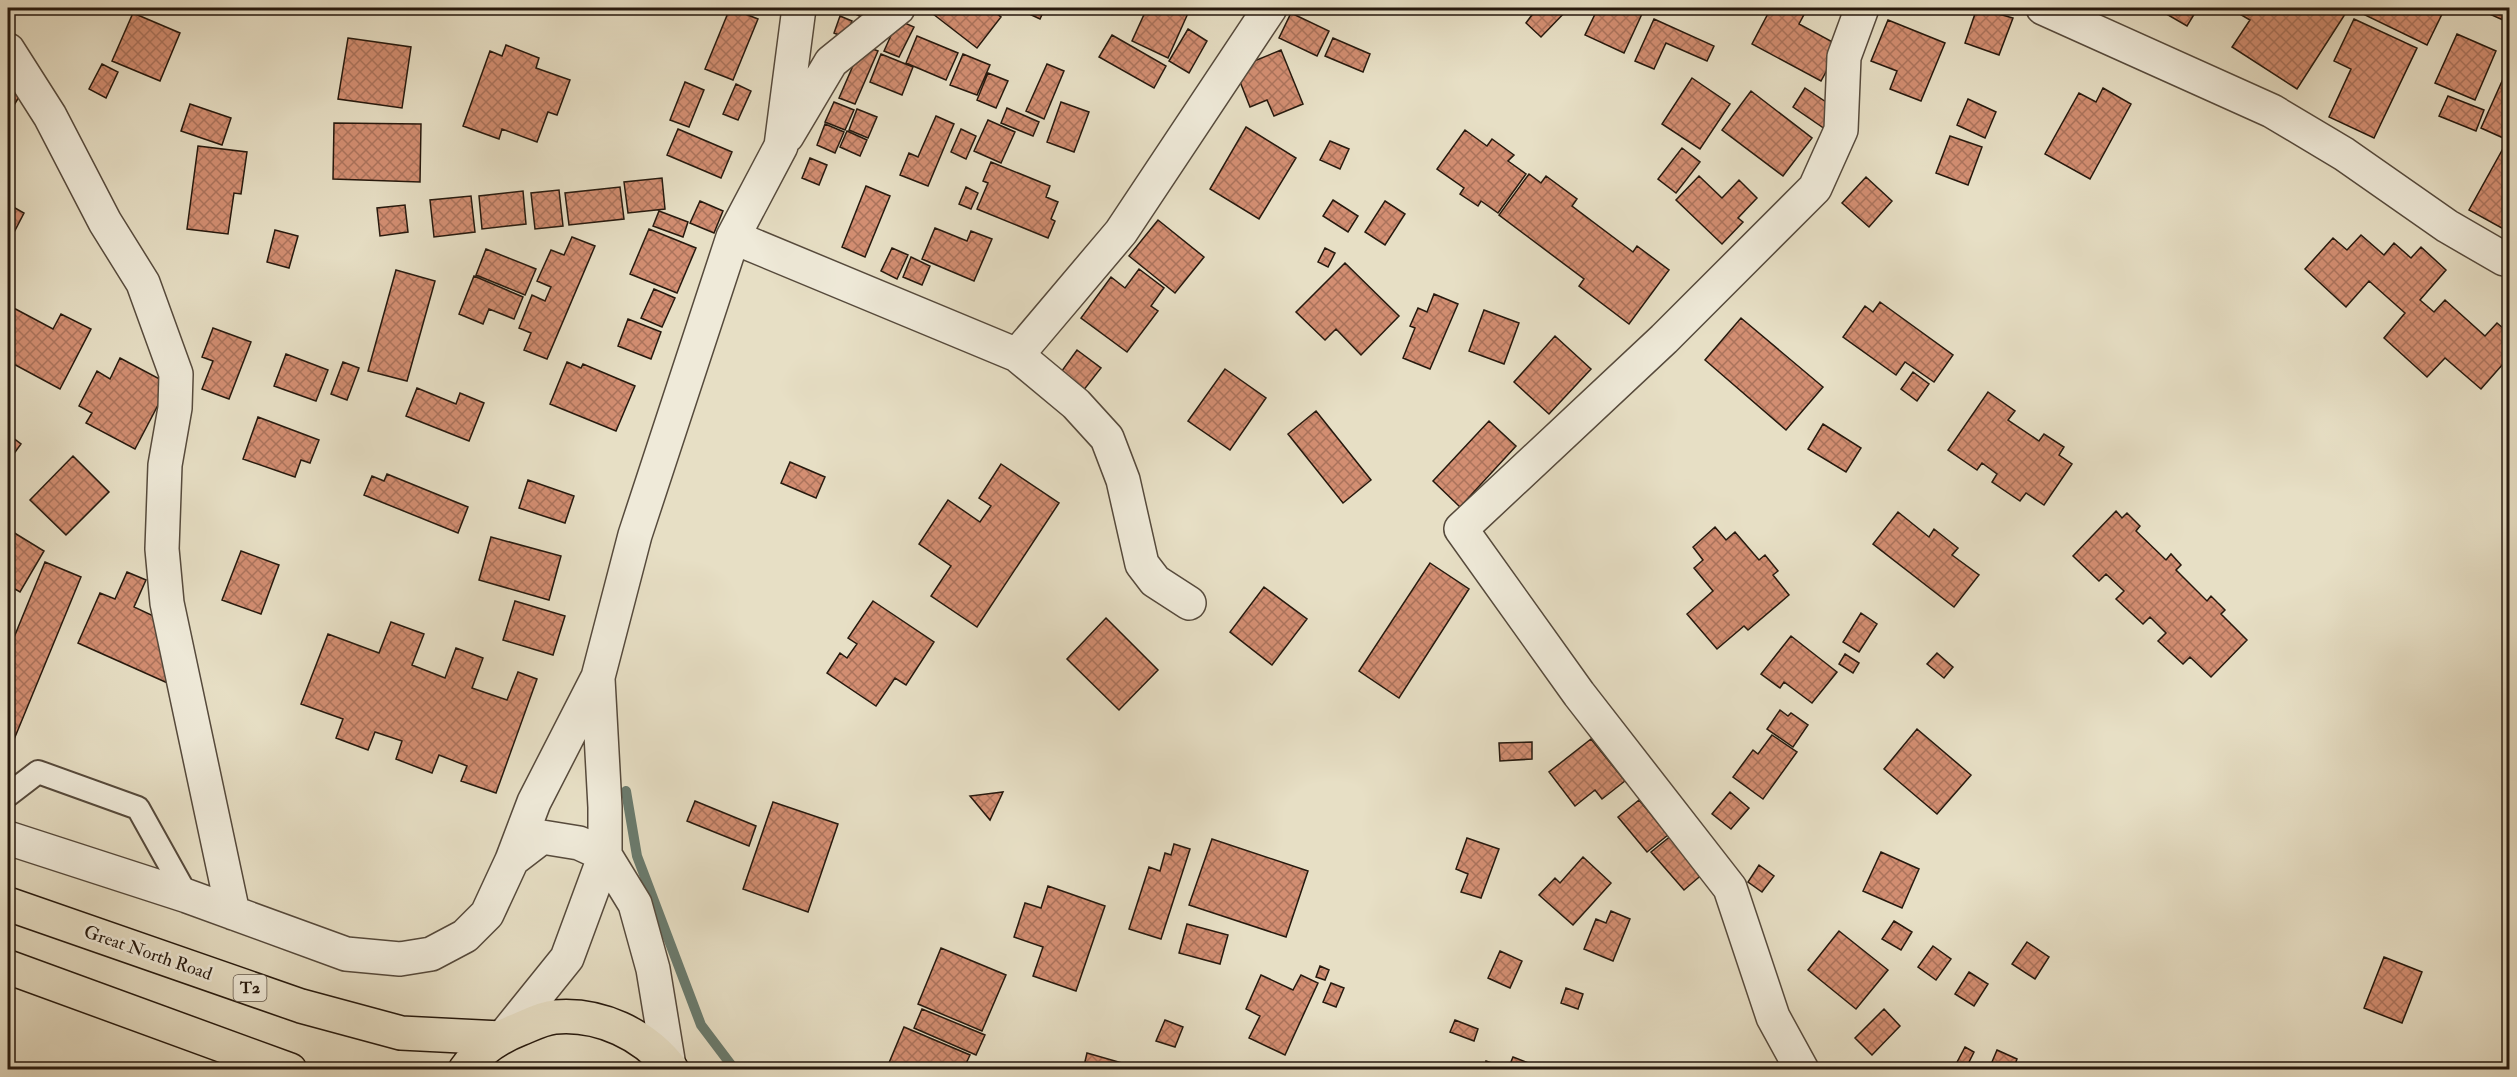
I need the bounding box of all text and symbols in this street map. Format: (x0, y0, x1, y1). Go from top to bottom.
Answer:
street label: Great North Road (81, 920, 215, 986)
road number: T2 (234, 975, 266, 1001)

